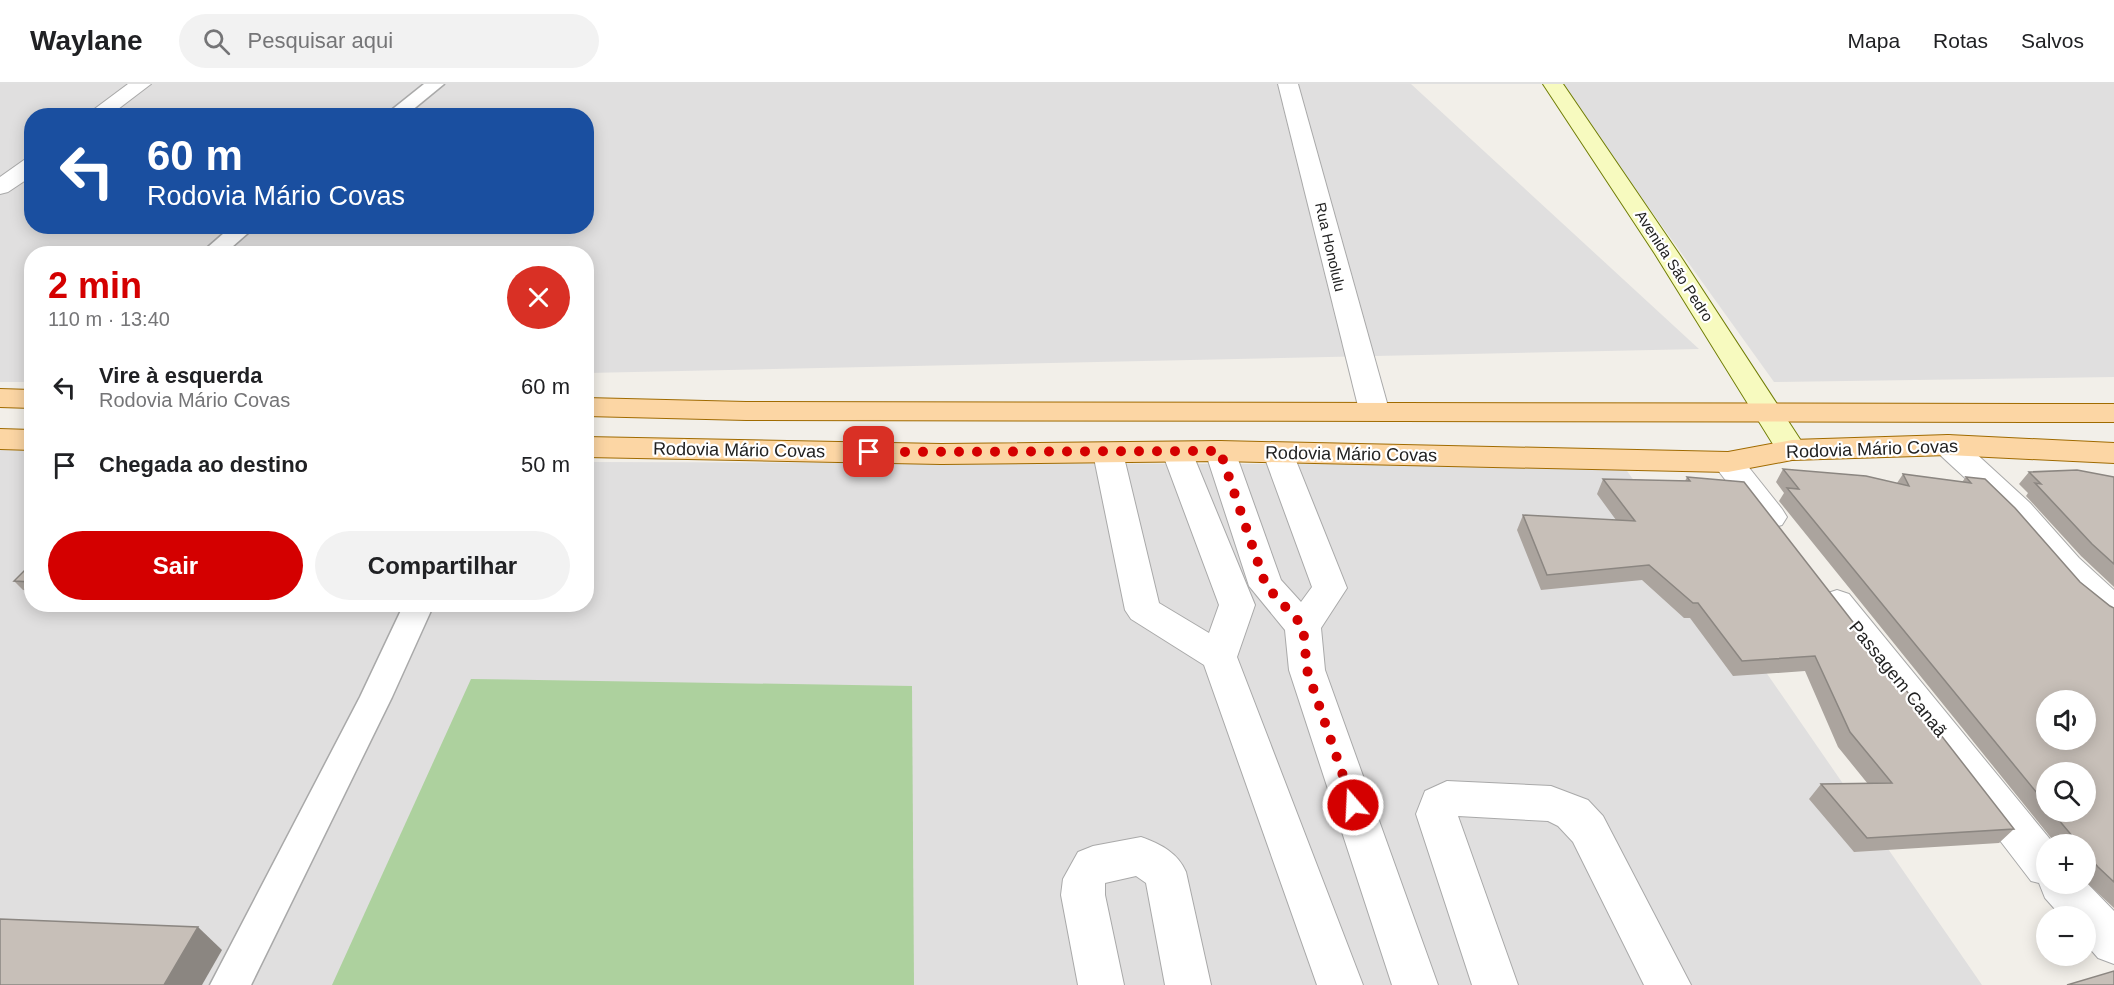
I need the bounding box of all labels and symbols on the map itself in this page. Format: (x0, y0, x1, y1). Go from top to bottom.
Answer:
street label: Rua Honolulu (1312, 201, 1349, 293)
street label: Avenida São Pedro (1632, 207, 1717, 324)
pin (843, 426, 894, 477)
street label: Rodovia Mário Covas (1786, 436, 1958, 462)
street label: Rodovia Mário Covas (653, 438, 825, 462)
street label: Rodovia Mário Covas (1265, 442, 1437, 466)
street label: Passagem Canaã (1845, 617, 1951, 742)
position arrow (1321, 773, 1385, 837)

